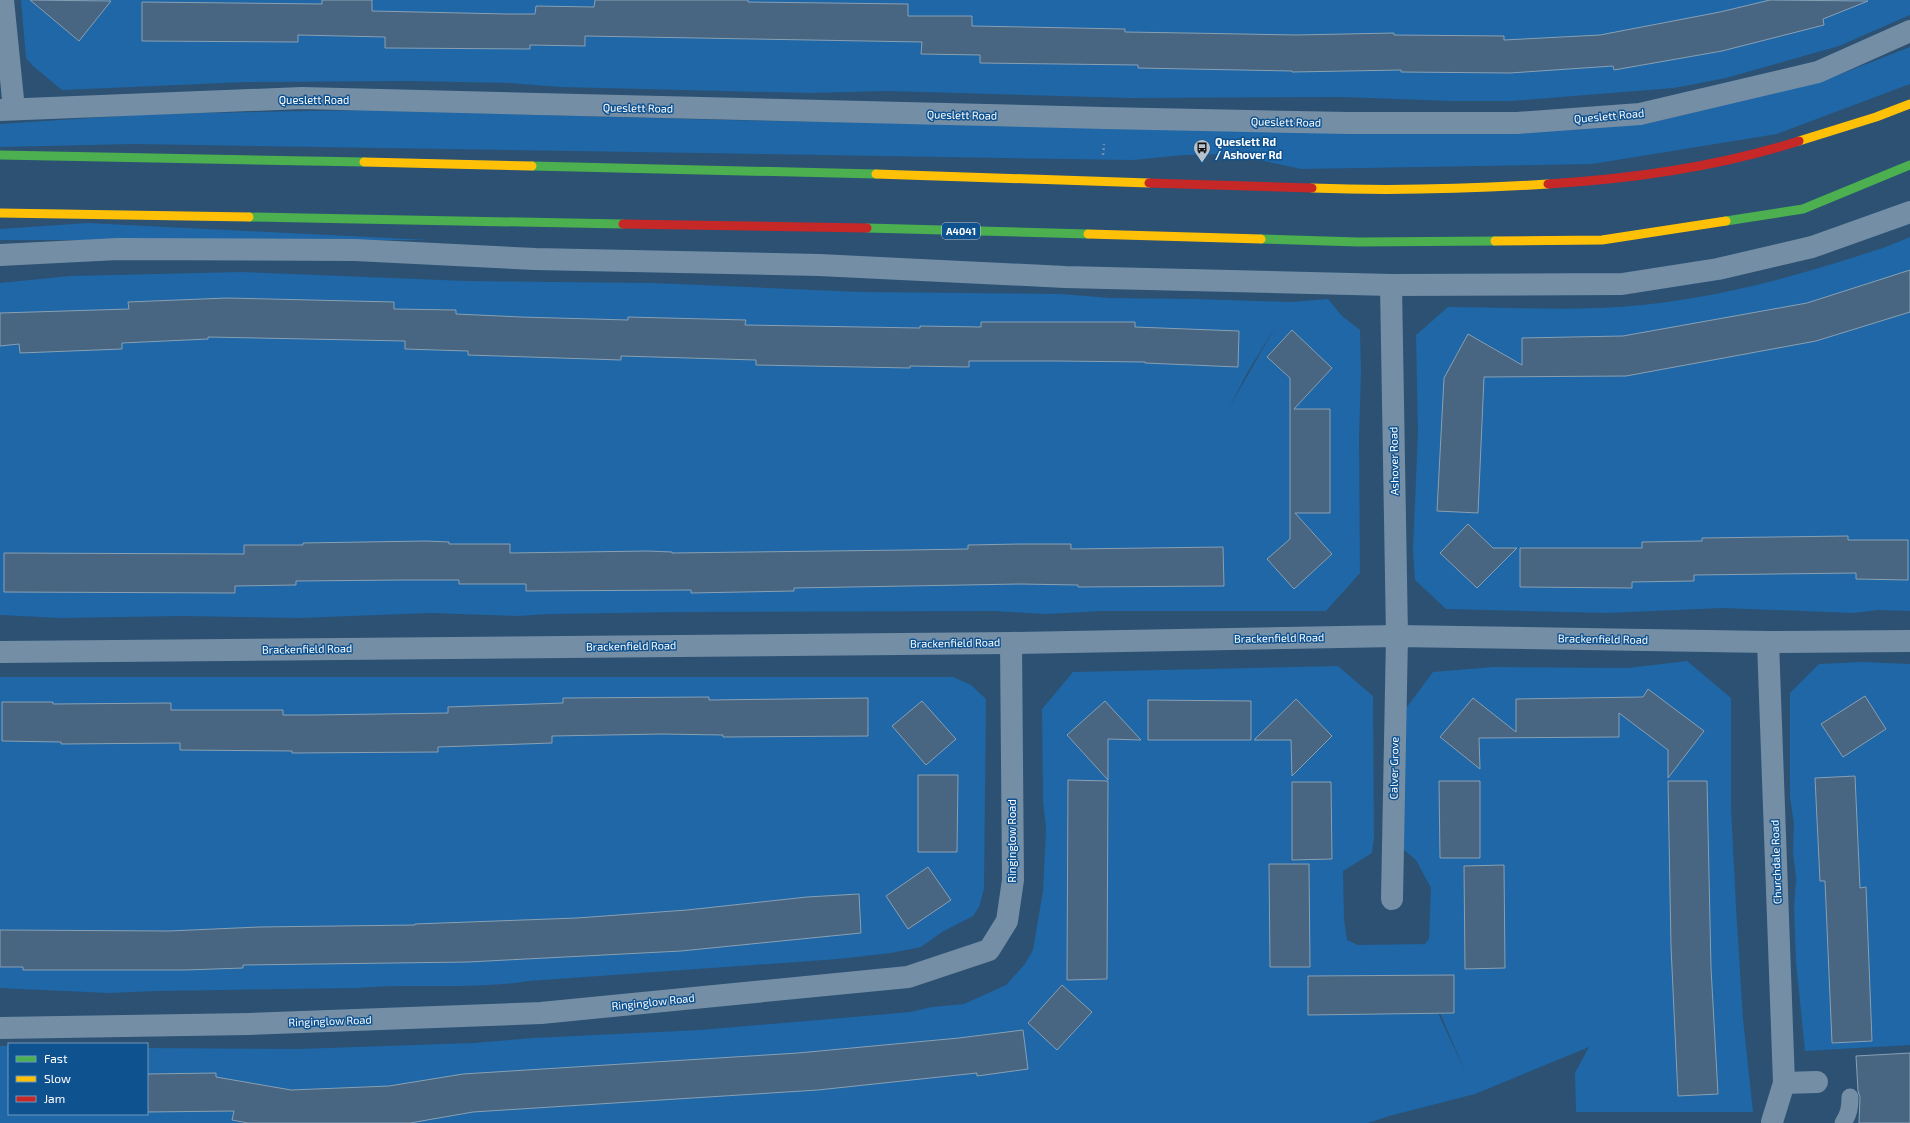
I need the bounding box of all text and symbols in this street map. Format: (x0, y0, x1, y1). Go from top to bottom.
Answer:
street label: Queslett Road (279, 93, 349, 107)
street label: Queslett Road (603, 100, 673, 116)
street label: Queslett Road (1573, 106, 1645, 126)
street label: Queslett Road (927, 107, 997, 123)
street label: Queslett Road (1251, 114, 1321, 130)
place label: Queslett Rd / Ashover Rd (1215, 135, 1282, 161)
bus stop icon: Queslett Rd / Ashover Rd (1192, 138, 1212, 163)
road number: A4041 (942, 223, 980, 239)
street label: Ashover Road (1386, 427, 1401, 495)
street label: Brackenfield Road (1234, 630, 1324, 645)
street label: Brackenfield Road (1558, 631, 1648, 646)
street label: Brackenfield Road (910, 635, 1000, 650)
street label: Brackenfield Road (586, 638, 676, 653)
street label: Brackenfield Road (262, 641, 352, 656)
street label: Calver Grove (1386, 736, 1401, 799)
street label: Ringinglow Road (1005, 799, 1018, 883)
street label: Churchdale Road (1768, 820, 1783, 904)
street label: Ringinglow Road (611, 991, 695, 1012)
street label: Ringinglow Road (288, 1013, 372, 1028)
legend (8, 1043, 148, 1115)
text: Fast (44, 1051, 68, 1065)
text: Slow (44, 1071, 71, 1085)
text: Jam (44, 1091, 65, 1105)

